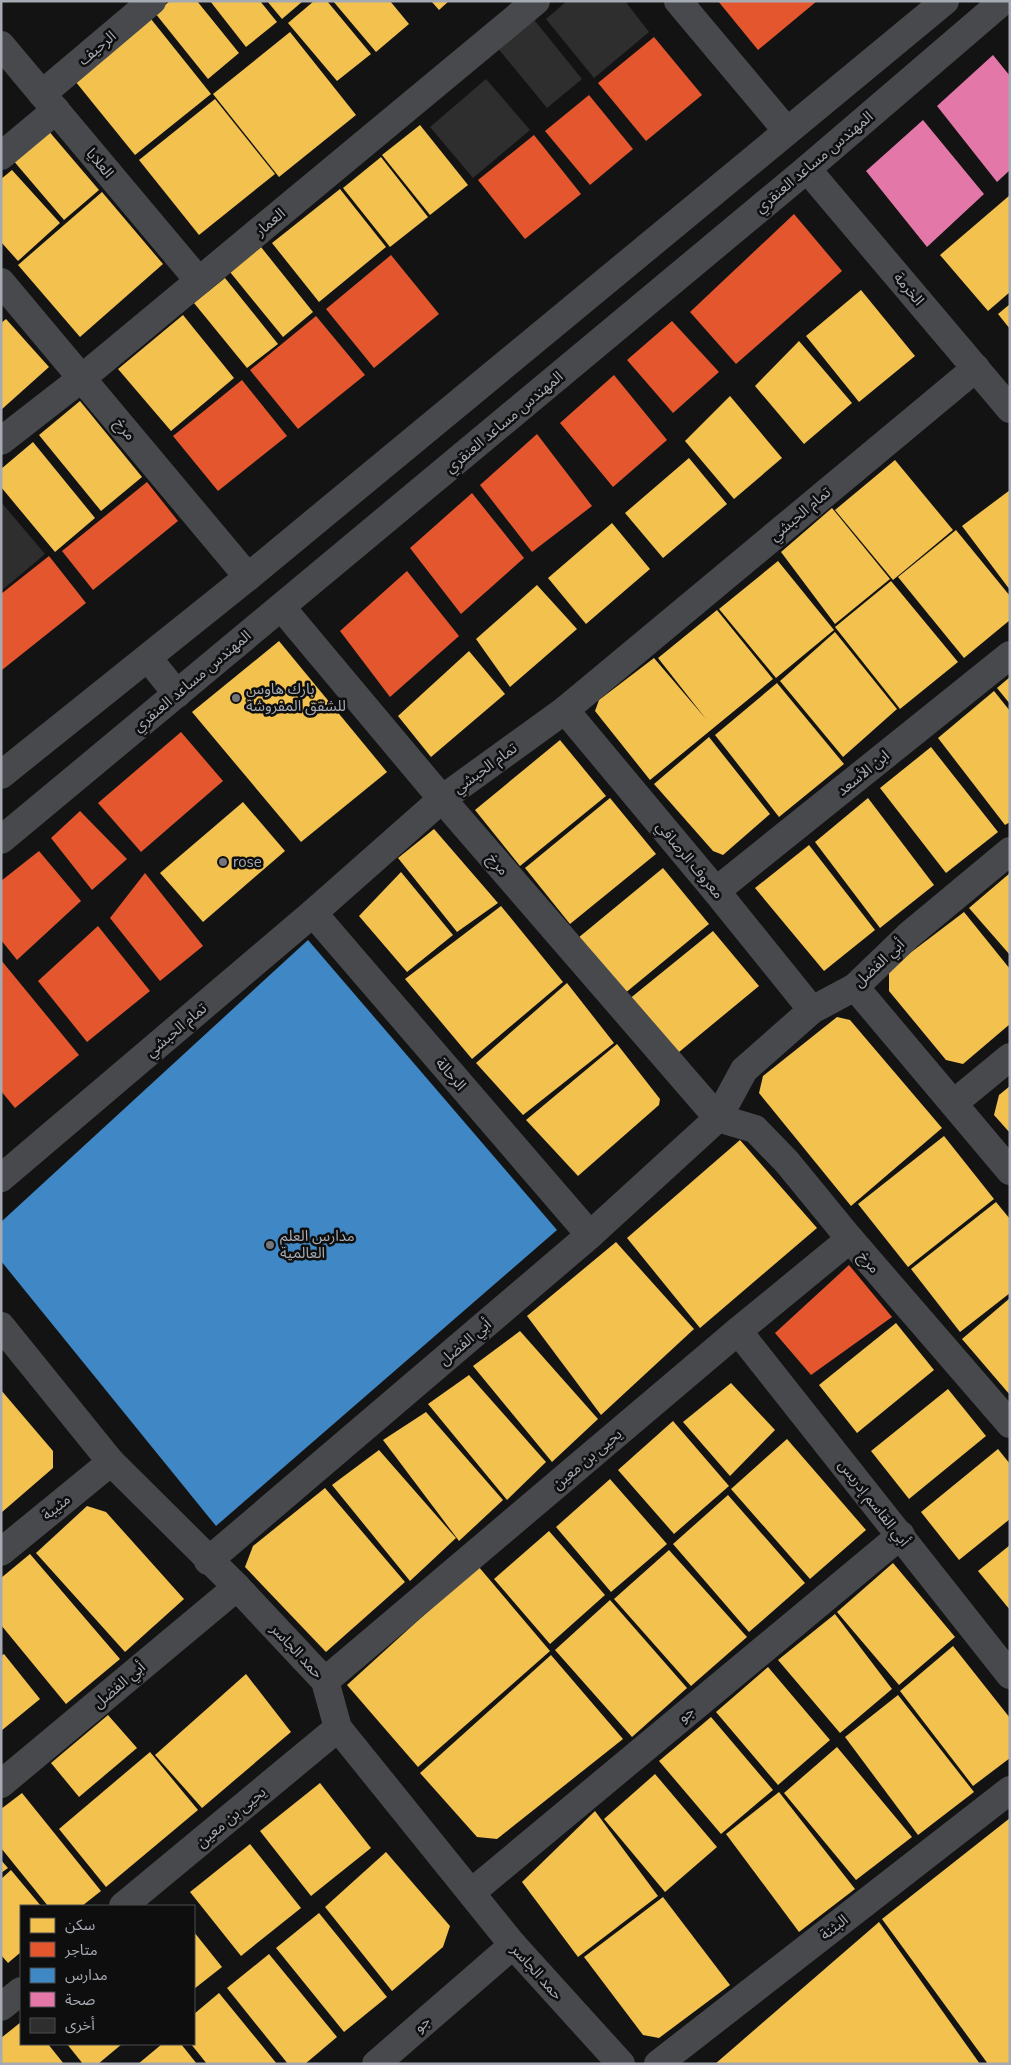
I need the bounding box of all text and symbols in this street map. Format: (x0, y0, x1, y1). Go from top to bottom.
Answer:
street label: الرحيف (74, 26, 120, 70)
street label: المهندس مساعد العنقري (751, 107, 878, 219)
street label: العلايا (82, 144, 118, 182)
street label: العمار (250, 203, 289, 241)
street label: الخرمة (889, 268, 929, 310)
street label: المهندس مساعد العنقري (441, 367, 568, 479)
street label: مرخ (108, 414, 140, 446)
street label: تمام الحبشي (765, 482, 836, 547)
street label: المهندس مساعد العنقري (129, 626, 256, 738)
place label: بارك هاوس للشقق المفروشة (246, 679, 346, 716)
marker: بارك هاوس للشقق المفروشة (230, 692, 242, 704)
street label: تمام الحبشي (449, 738, 522, 799)
street label: ابن الأسعد (833, 746, 893, 800)
street label: معروف الرصافي (650, 817, 728, 904)
street label: مرخ (481, 849, 513, 881)
place label: rose (233, 852, 262, 872)
marker: rose (217, 856, 229, 868)
street label: أبي الفضل (849, 934, 910, 993)
street label: تمام الحبشي (141, 998, 212, 1063)
street label: الرحالة (431, 1053, 471, 1095)
place label: مدارس العلم العالمية (280, 1226, 355, 1263)
marker: مدارس العلم العالمية (264, 1239, 276, 1251)
street label: مرخ (852, 1247, 884, 1279)
street label: أبي الفضل (435, 1314, 497, 1371)
street label: يحيى بن معين (548, 1424, 626, 1494)
street label: أبي القاسم إدريس (833, 1455, 914, 1552)
street label: مثيبة (37, 1489, 75, 1525)
street label: حمد الجاسر (266, 1618, 328, 1683)
street label: أبي الفضل (89, 1657, 151, 1714)
street label: جو (673, 1701, 699, 1727)
street label: يحيى بن معين (192, 1782, 270, 1852)
legend (20, 1905, 195, 2045)
street label: البثنة (816, 1910, 852, 1944)
text: سكن (65, 1915, 96, 1935)
street label: حمد الجاسر (506, 1939, 567, 2004)
text: متاجر (64, 1940, 98, 1960)
text: مدارس (65, 1965, 108, 1985)
text: صحة (65, 1990, 95, 2010)
street label: جو (409, 2011, 435, 2037)
text: أخرى (65, 2015, 95, 2035)

